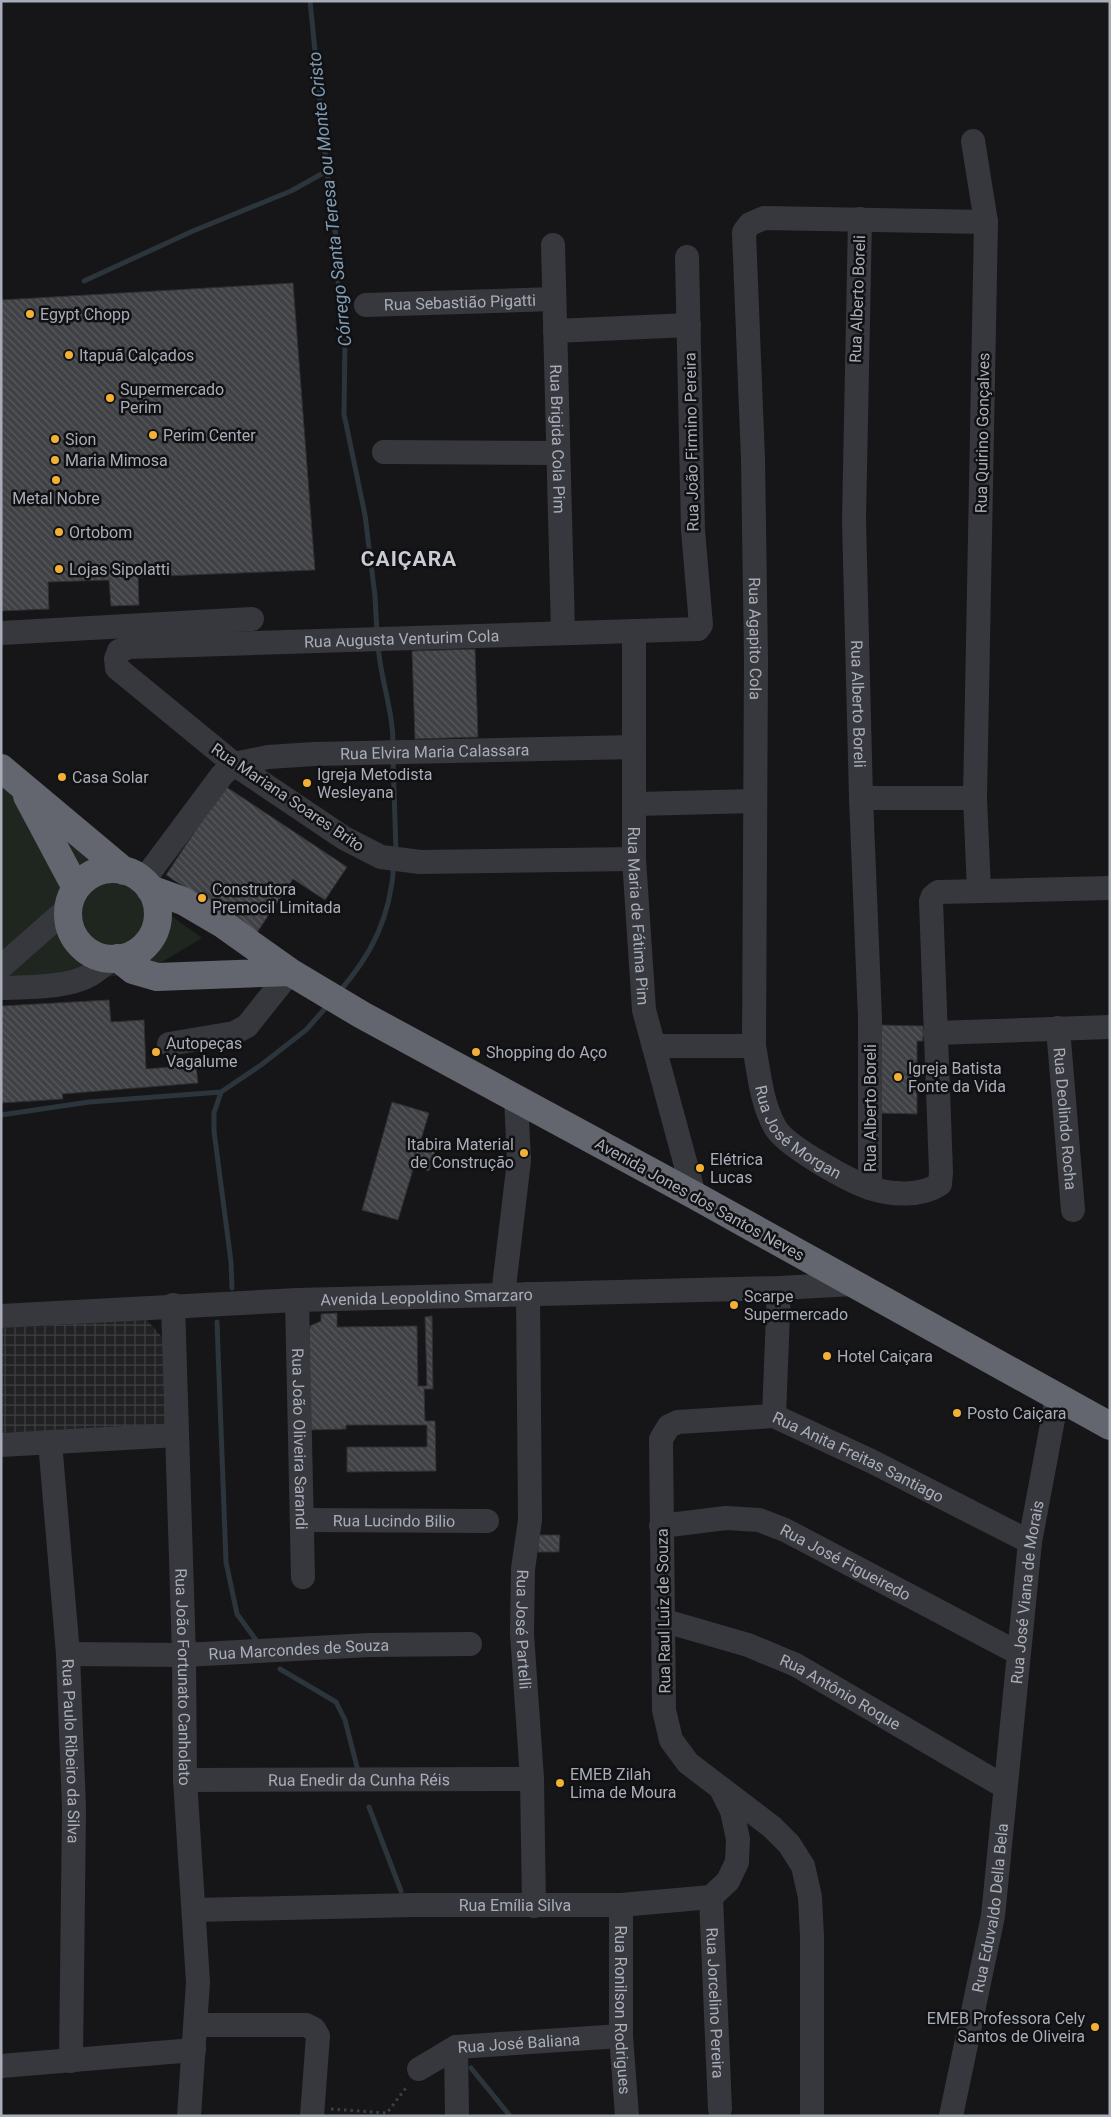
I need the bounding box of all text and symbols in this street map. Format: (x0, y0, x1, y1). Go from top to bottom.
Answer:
water label: Córrego Santa Teresa ou Monte Cristo (304, 51, 355, 347)
street label: Rua Alberto Boreli (846, 235, 869, 363)
street label: Rua Sebastião Pigatti (384, 291, 536, 314)
place label: Egypt Chopp (40, 305, 130, 324)
marker: Egypt Chopp (24, 308, 36, 320)
place label: Itapuã Calçados (79, 346, 194, 365)
marker: Itapuã Calçados (63, 349, 75, 361)
street label: Rua João Firmino Pereira (680, 352, 703, 532)
street label: Rua Quirino Gonçalves (972, 353, 993, 513)
street label: Rua Brigida Cola Pim (546, 364, 569, 514)
place label: Supermercado Perim (120, 380, 224, 417)
marker: Supermercado Perim (104, 392, 116, 404)
place label: Perim Center (163, 426, 256, 445)
marker: Perim Center (147, 429, 159, 441)
place label: Sion (65, 430, 96, 449)
marker: Sion (49, 433, 61, 445)
place label: Maria Mimosa (65, 451, 168, 470)
marker: Maria Mimosa (49, 454, 61, 466)
marker: Metal Nobre (50, 474, 62, 486)
place label: Metal Nobre (12, 489, 100, 508)
place label: Ortobom (69, 523, 132, 542)
marker: Ortobom (53, 526, 65, 538)
district label: CAIÇARA (361, 547, 457, 571)
place label: Lojas Sipolatti (69, 560, 170, 579)
marker: Lojas Sipolatti (53, 563, 65, 575)
street label: Rua Agapito Cola (745, 577, 765, 700)
street label: Rua Augusta Venturim Cola (304, 626, 500, 651)
street label: Rua Alberto Boreli (847, 640, 869, 768)
street label: Rua Mariana Soares Brito (208, 739, 368, 856)
street label: Rua Elvira Maria Calassara (340, 740, 529, 763)
place label: Igreja Metodista Wesleyana (317, 765, 432, 802)
place label: Casa Solar (72, 768, 149, 787)
marker: Casa Solar (56, 771, 68, 783)
marker: Igreja Metodista Wesleyana (301, 777, 313, 789)
street label: Rua Maria de Fátima Pim (624, 827, 653, 1006)
place label: Construtora Premocil Limitada (212, 880, 341, 917)
marker: Construtora Premocil Limitada (196, 892, 208, 904)
place label: Autopeças Vagalume (166, 1034, 242, 1071)
place label: Shopping do Aço (486, 1043, 607, 1062)
street label: Rua Alberto Boreli (861, 1044, 880, 1172)
marker: Autopeças Vagalume (150, 1046, 162, 1058)
marker: Shopping do Aço (470, 1046, 482, 1058)
street label: Rua Deolindo Rocha (1050, 1047, 1080, 1191)
place label: Igreja Batista Fonte da Vida (908, 1059, 1006, 1096)
marker: Igreja Batista Fonte da Vida (892, 1071, 904, 1083)
street label: Rua José Morgan (751, 1084, 844, 1183)
street label: Avenida Jones dos Santos Neves (592, 1134, 808, 1265)
place label: Itabira Material de Construção (407, 1135, 514, 1172)
marker: Itabira Material de Construção (518, 1147, 530, 1159)
place label: Elétrica Lucas (710, 1150, 763, 1187)
marker: Elétrica Lucas (694, 1162, 706, 1174)
street label: Avenida Leopoldino Smarzaro (320, 1285, 533, 1309)
place label: Scarpe Supermercado (744, 1287, 848, 1324)
marker: Scarpe Supermercado (728, 1299, 740, 1311)
place label: Hotel Caiçara (837, 1347, 933, 1366)
street label: Rua João Oliveira Sarandi (288, 1348, 311, 1530)
marker: Hotel Caiçara (821, 1350, 833, 1362)
place label: Posto Caiçara (967, 1404, 1066, 1423)
marker: Posto Caiçara (951, 1407, 963, 1419)
street label: Rua Anita Freitas Santiago (770, 1408, 947, 1507)
street label: Rua José Viana de Morais (1007, 1499, 1048, 1685)
street label: Rua Lucindo Bilio (333, 1511, 455, 1531)
street label: Rua José Figueiredo (777, 1520, 914, 1605)
street label: Rua Raul Luiz de Souza (653, 1528, 674, 1694)
street label: Rua João Fortunato Canholato (171, 1568, 194, 1786)
street label: Rua José Partelli (512, 1569, 535, 1690)
street label: Rua Marcondes de Souza (208, 1636, 389, 1664)
street label: Rua Antônio Roque (777, 1650, 904, 1734)
street label: Rua Paulo Ribeiro da Silva (58, 1659, 83, 1844)
place label: EMEB Zilah Lima de Moura (570, 1765, 676, 1802)
street label: Rua Enedir da Cunha Réis (268, 1770, 450, 1790)
marker: EMEB Zilah Lima de Moura (554, 1777, 566, 1789)
street label: Rua Eduvaldo Della Bela (968, 1822, 1012, 1994)
street label: Rua Emília Silva (459, 1896, 571, 1915)
street label: Rua Ronilson Rodrigues (611, 1925, 634, 2095)
street label: Rua Jorcelino Pereira (702, 1927, 728, 2079)
place label: EMEB Professora Cely Santos de Oliveira (927, 2009, 1085, 2046)
marker: EMEB Professora Cely Santos de Oliveira (1089, 2021, 1101, 2033)
street label: Rua José Baliana (457, 2030, 581, 2057)

